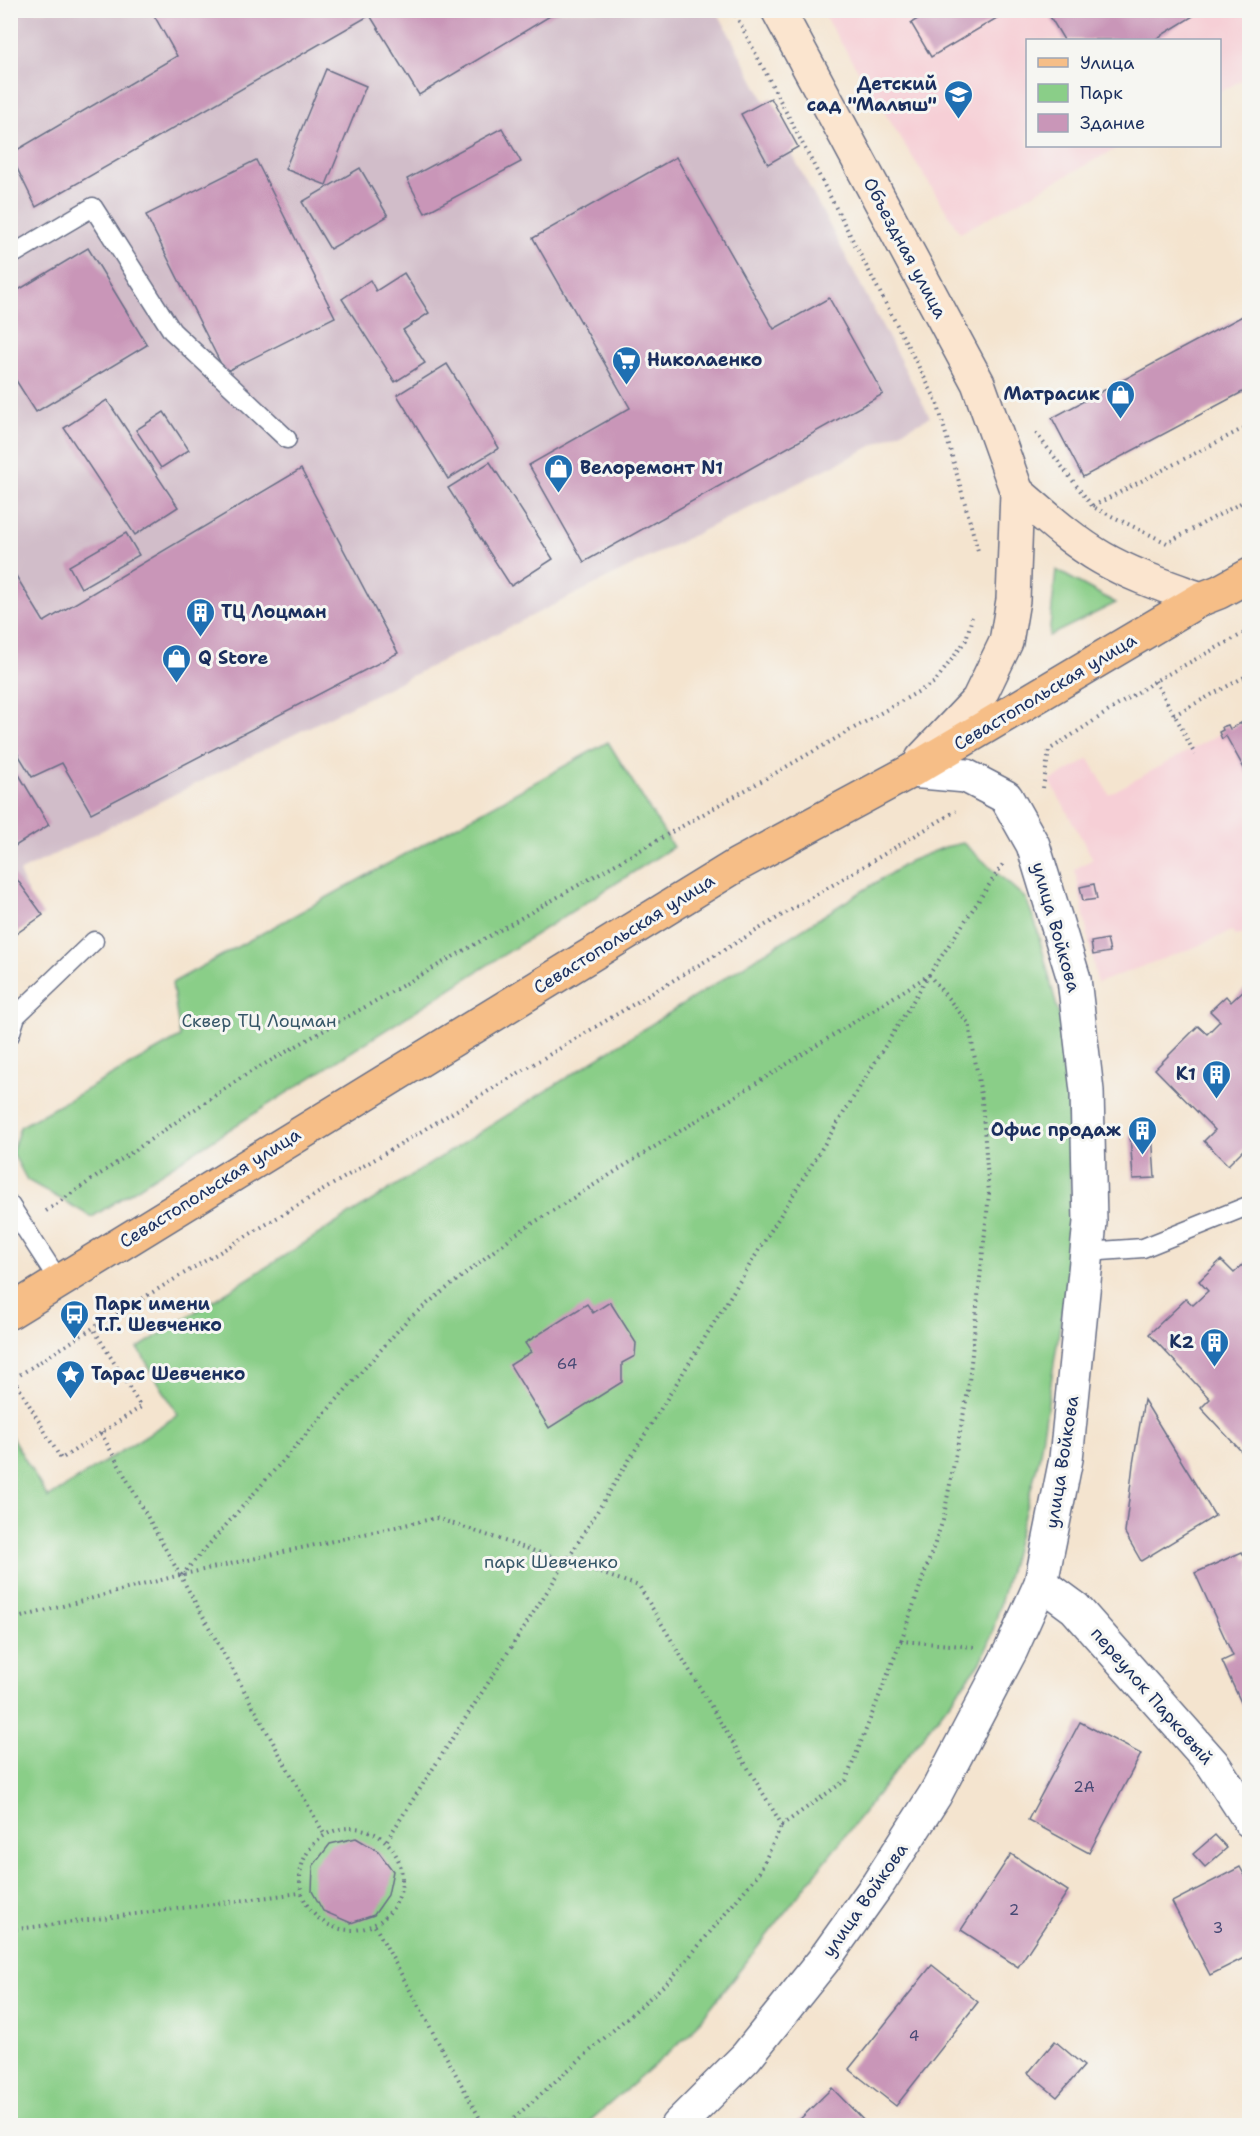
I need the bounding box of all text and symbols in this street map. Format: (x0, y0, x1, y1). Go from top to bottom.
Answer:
legend (1026, 39, 1221, 147)
text: Улица (1080, 51, 1134, 75)
place label: Детский сад "Малыш" (807, 72, 937, 117)
school or university icon: Детский сад "Малыш" (942, 78, 974, 120)
text: Парк (1080, 81, 1123, 105)
text: Здание (1080, 111, 1145, 135)
street label: Объездная улица (858, 173, 952, 323)
supermarket icon: Николаенко (610, 344, 642, 386)
place label: Николаенко (647, 348, 763, 372)
shop icon: Матрасик (1105, 378, 1137, 420)
place label: Матрасик (1003, 382, 1100, 406)
shop icon: Велоремонт N1 (543, 452, 575, 494)
place label: Велоремонт N1 (580, 456, 723, 480)
building icon: ТЦ Лоцман (184, 596, 216, 638)
place label: ТЦ Лоцман (221, 600, 327, 624)
street label: Севастопольская улица (949, 628, 1141, 756)
shop icon: Q Store (161, 642, 193, 684)
place label: Q Store (198, 646, 268, 670)
street label: улица Войкова (1026, 859, 1086, 995)
street label: Севастопольская улица (529, 868, 719, 1000)
park label: Сквер ТЦ Лоцман (181, 1009, 337, 1033)
building icon: К1 (1201, 1058, 1233, 1100)
place label: К1 (1176, 1062, 1196, 1086)
building icon: Офис продаж (1126, 1114, 1158, 1156)
place label: Офис продаж (991, 1118, 1122, 1142)
street label: Севастопольская улица (115, 1122, 305, 1254)
place label: Парк имени Т.Г. Шевченко (95, 1292, 222, 1337)
bus stop icon: Парк имени Т.Г. Шевченко (58, 1298, 90, 1340)
building icon: К2 (1199, 1326, 1231, 1368)
place label: К2 (1169, 1330, 1194, 1354)
house number: 64 (557, 1354, 577, 1374)
place icon: Тарас Шевченко (54, 1358, 86, 1400)
place label: Тарас Шевченко (91, 1362, 245, 1386)
street label: улица Войкова (1040, 1394, 1084, 1530)
park label: парк Шевченко (484, 1550, 618, 1574)
street label: переулок Парковый (1086, 1622, 1219, 1770)
house number: 2А (1073, 1777, 1095, 1797)
street label: улица Войкова (817, 1838, 913, 1962)
house number: 2 (1009, 1900, 1019, 1920)
house number: 3 (1213, 1918, 1223, 1938)
house number: 4 (909, 2026, 919, 2046)

